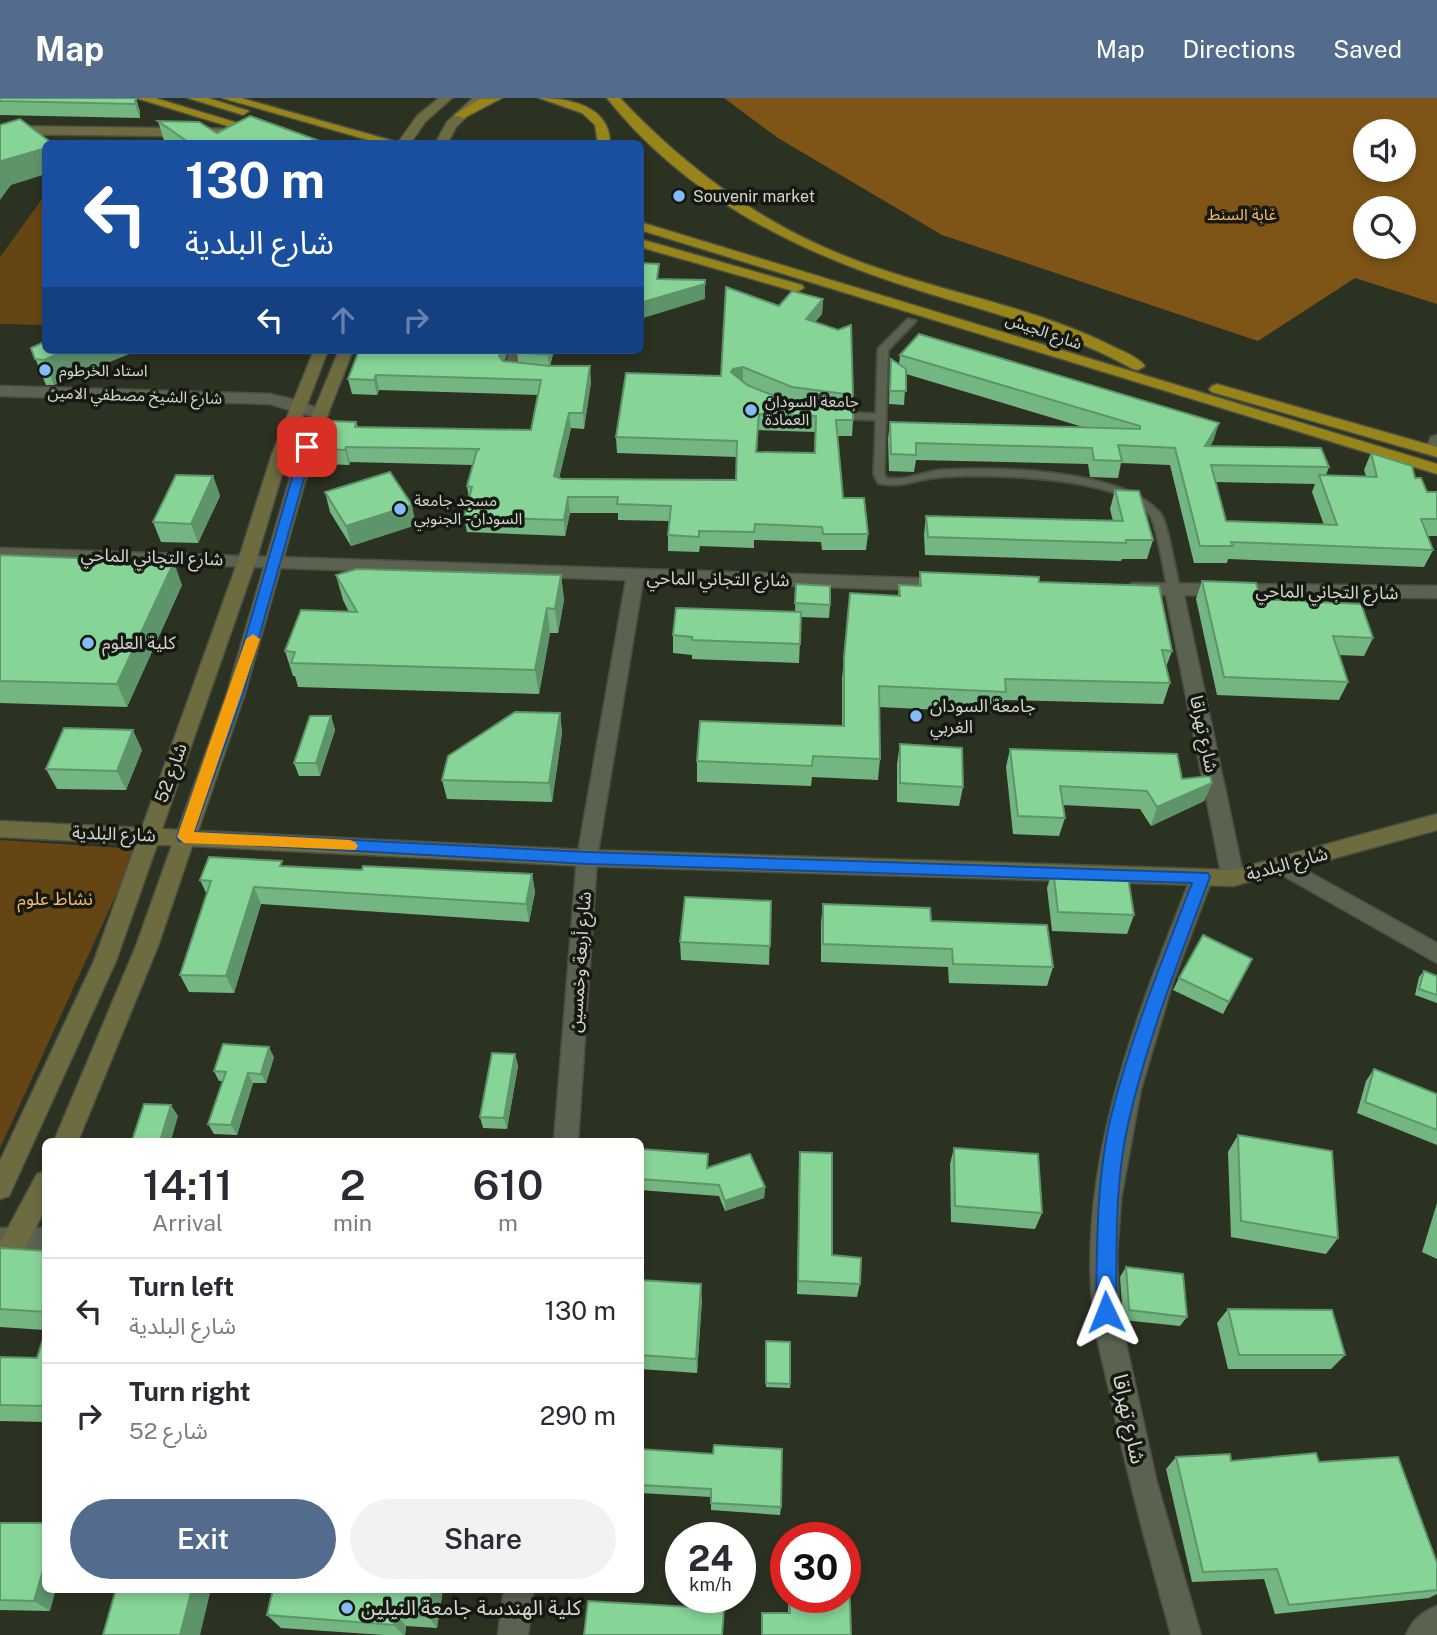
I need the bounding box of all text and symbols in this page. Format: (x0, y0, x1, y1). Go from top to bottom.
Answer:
text: Map (35, 30, 104, 68)
text: Map (1096, 35, 1145, 63)
text: Directions (1183, 35, 1295, 63)
text: Saved (1333, 35, 1402, 63)
map controls (1353, 119, 1416, 259)
button: sound (1353, 119, 1416, 182)
text: 130 m (185, 151, 325, 209)
icon: left (70, 168, 161, 259)
place label: Souvenir market (693, 187, 815, 206)
marker: Souvenir market (671, 188, 687, 204)
button: search (1353, 196, 1416, 259)
park label: غابة السنط (1207, 205, 1277, 224)
text: شارع البلدية (185, 224, 334, 261)
icon: left (251, 301, 289, 339)
icon: ahead (324, 301, 362, 339)
icon: right (397, 301, 435, 339)
street label: شارع الجيش (1002, 310, 1085, 356)
place label: استاد الخرطوم (59, 361, 148, 383)
marker: استاد الخرطوم (37, 362, 53, 378)
street label: شارع الشيخ مصطفي الامين (47, 383, 223, 411)
place label: جامعة السودان العمادة (765, 392, 859, 429)
marker: جامعة السودان العمادة (743, 402, 759, 418)
pin (277, 417, 337, 477)
icon: arrive (288, 428, 326, 466)
place label: مسجد جامعة السودان - الجنوبي (414, 491, 522, 531)
marker: مسجد جامعة السودان - الجنوبي (392, 501, 408, 517)
street label: شارع التجاني الماحي (80, 544, 224, 573)
street label: شارع التجاني الماحي (646, 567, 790, 594)
street label: شارع التجاني الماحي (1255, 580, 1399, 607)
place label: كلية العلوم (102, 632, 176, 657)
marker: كلية العلوم (80, 635, 96, 651)
street label: شارع تهراقا (1182, 693, 1223, 775)
place label: جامعة السودان الغربي (930, 695, 1036, 740)
marker: جامعة السودان الغربي (908, 708, 924, 724)
street label: شارع 52 (150, 740, 195, 807)
street label: شارع البلدية (72, 822, 156, 849)
street label: شارع البلدية (1244, 843, 1331, 888)
park label: نشاط علوم (17, 888, 93, 913)
street label: شارع أربعة وخمسين (564, 891, 599, 1033)
text: 14:11 (142, 1160, 233, 1209)
text: 2 (340, 1160, 366, 1209)
text: 610 (473, 1160, 544, 1209)
text: Arrival (152, 1209, 223, 1236)
text: min (333, 1209, 372, 1236)
text: m (498, 1209, 518, 1236)
text: Turn left (129, 1271, 234, 1302)
position arrow (1069, 1275, 1143, 1349)
icon: left (70, 1292, 108, 1330)
text: 130 m (544, 1295, 616, 1326)
text: شارع البلدية (129, 1312, 236, 1339)
street label: شارع تهراقا (1105, 1372, 1151, 1467)
text: Turn right (129, 1376, 251, 1407)
icon: right (70, 1397, 108, 1435)
text: 290 m (540, 1400, 616, 1431)
text: شارع 52 (129, 1417, 208, 1444)
button: Exit (70, 1499, 336, 1579)
button: Share (350, 1499, 616, 1579)
speed limit sign: 30 (770, 1522, 861, 1613)
text: 24 (688, 1538, 733, 1579)
text: km/h (689, 1574, 732, 1595)
place label: كلية الهندسة جامعة النيلين (361, 1595, 581, 1620)
marker: كلية الهندسة جامعة النيلين (339, 1600, 355, 1616)

